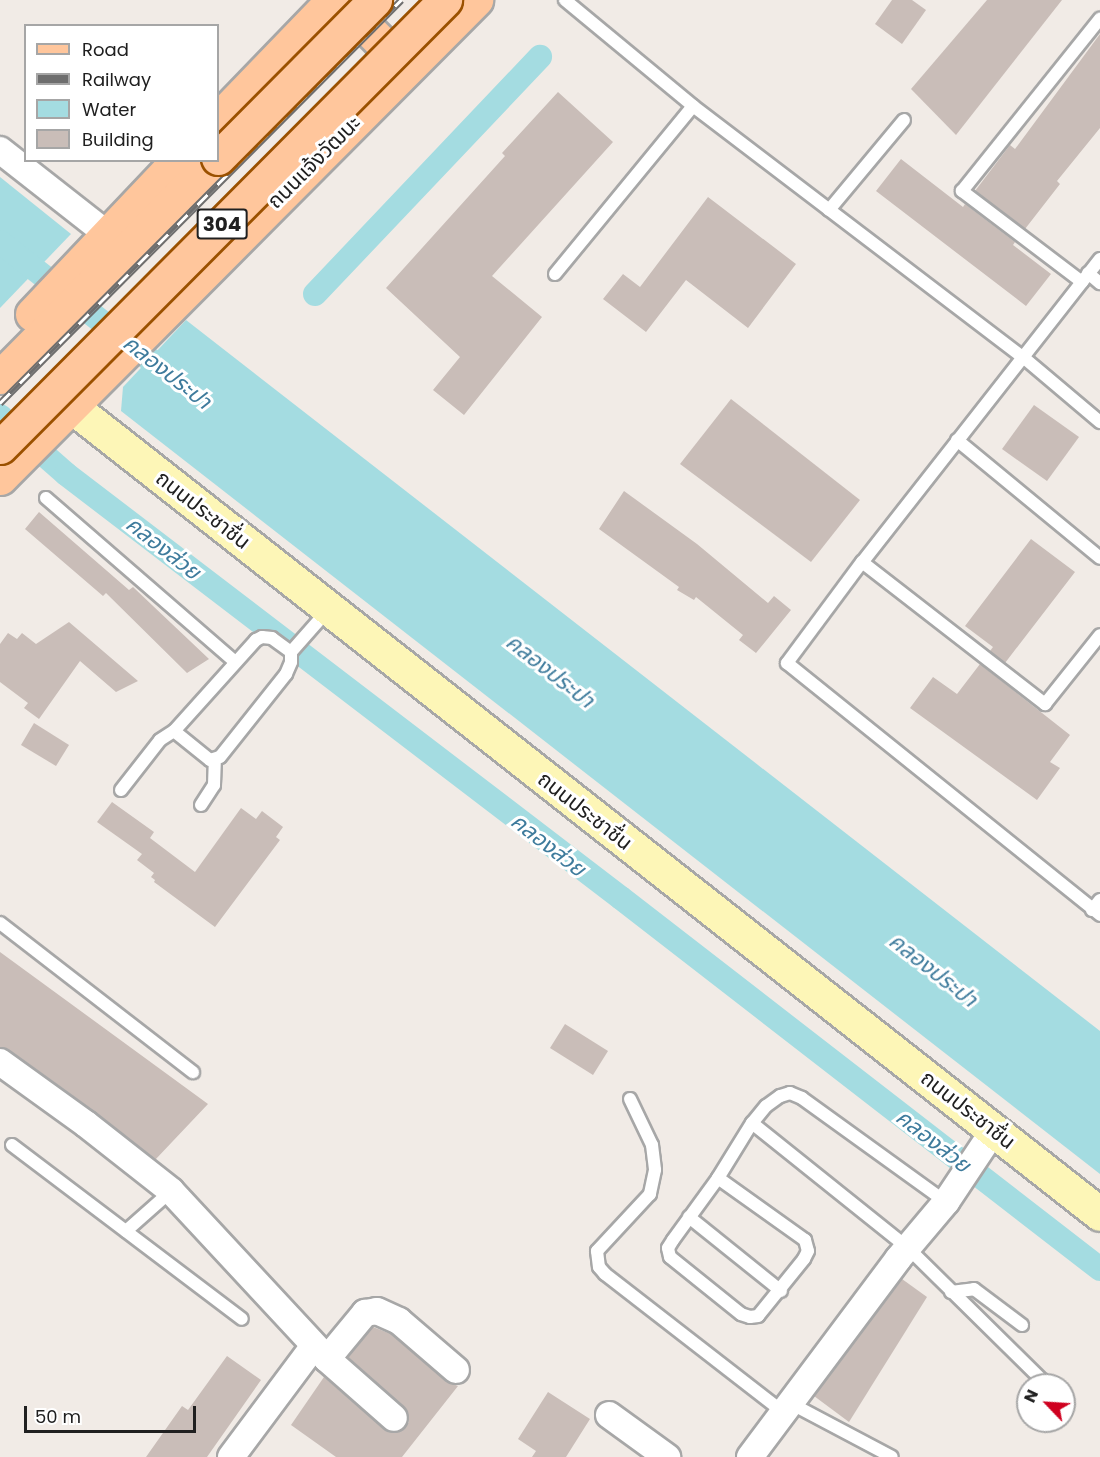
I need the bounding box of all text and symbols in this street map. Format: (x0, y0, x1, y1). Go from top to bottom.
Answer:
legend (24, 24, 219, 162)
text: Road (82, 37, 129, 62)
text: Railway (82, 67, 151, 92)
text: Water (82, 97, 136, 122)
street label: ถนนแจ้งวัฒนะ (262, 110, 366, 214)
text: Building (82, 127, 154, 152)
road number: 304 (196, 207, 248, 241)
water label: คลองประปา (118, 330, 216, 414)
street label: ถนนประชาชื่น (151, 465, 255, 555)
water label: คลองส่วย (121, 511, 205, 585)
water label: คลองประปา (501, 629, 599, 713)
street label: ถนนประชาชื่น (533, 766, 637, 856)
water label: คลองส่วย (506, 808, 590, 882)
water label: คลองประปา (884, 928, 982, 1012)
street label: ถนนประชาชื่น (916, 1065, 1020, 1155)
water label: คลองส่วย (891, 1104, 975, 1178)
north arrow (1016, 1373, 1076, 1433)
text: N (1018, 1386, 1044, 1406)
scale bar (27, 1394, 200, 1432)
text: 50 m (35, 1404, 81, 1429)

